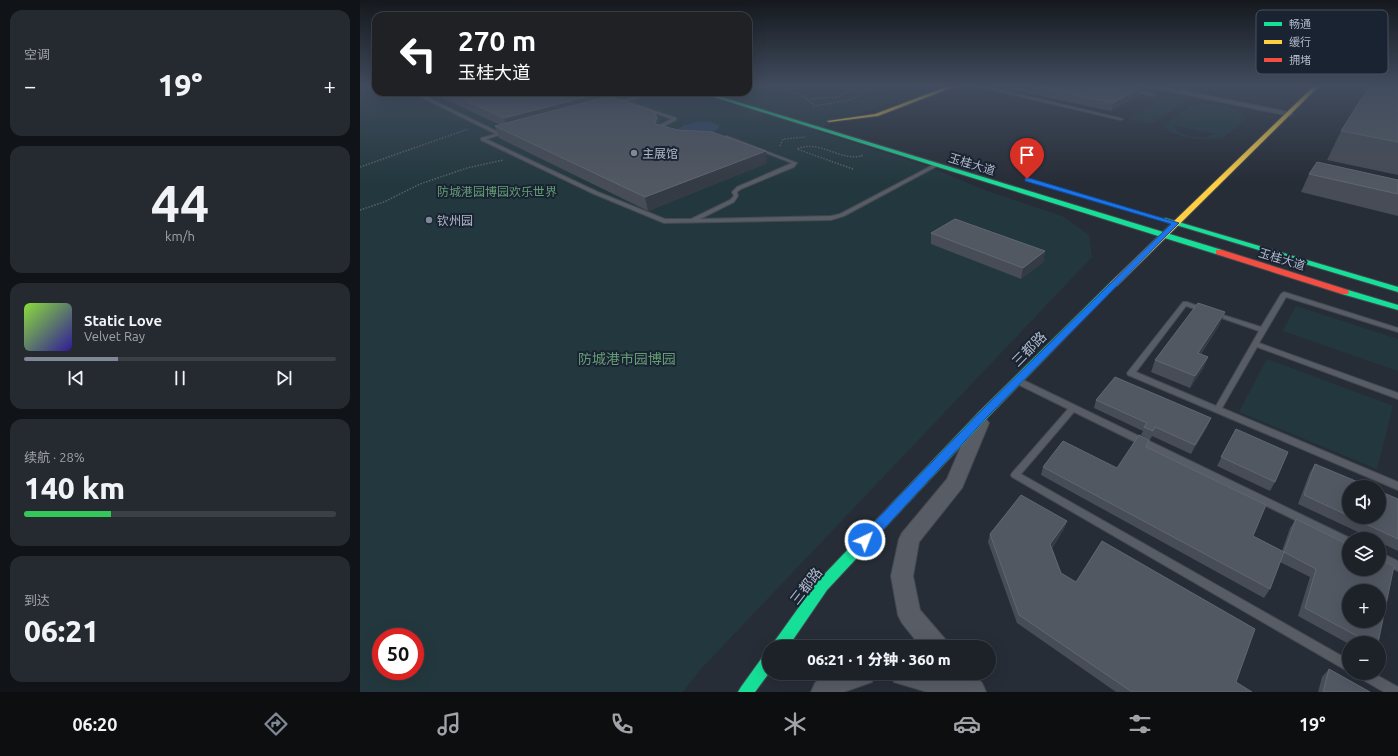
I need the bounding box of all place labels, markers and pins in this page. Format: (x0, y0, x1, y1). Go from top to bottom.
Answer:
pin (1010, 138, 1044, 179)
place label: 主展馆 (642, 147, 678, 160)
marker: 主展馆 (629, 148, 639, 158)
place label: 钦州园 (437, 214, 473, 227)
marker: 钦州园 (424, 215, 434, 225)

